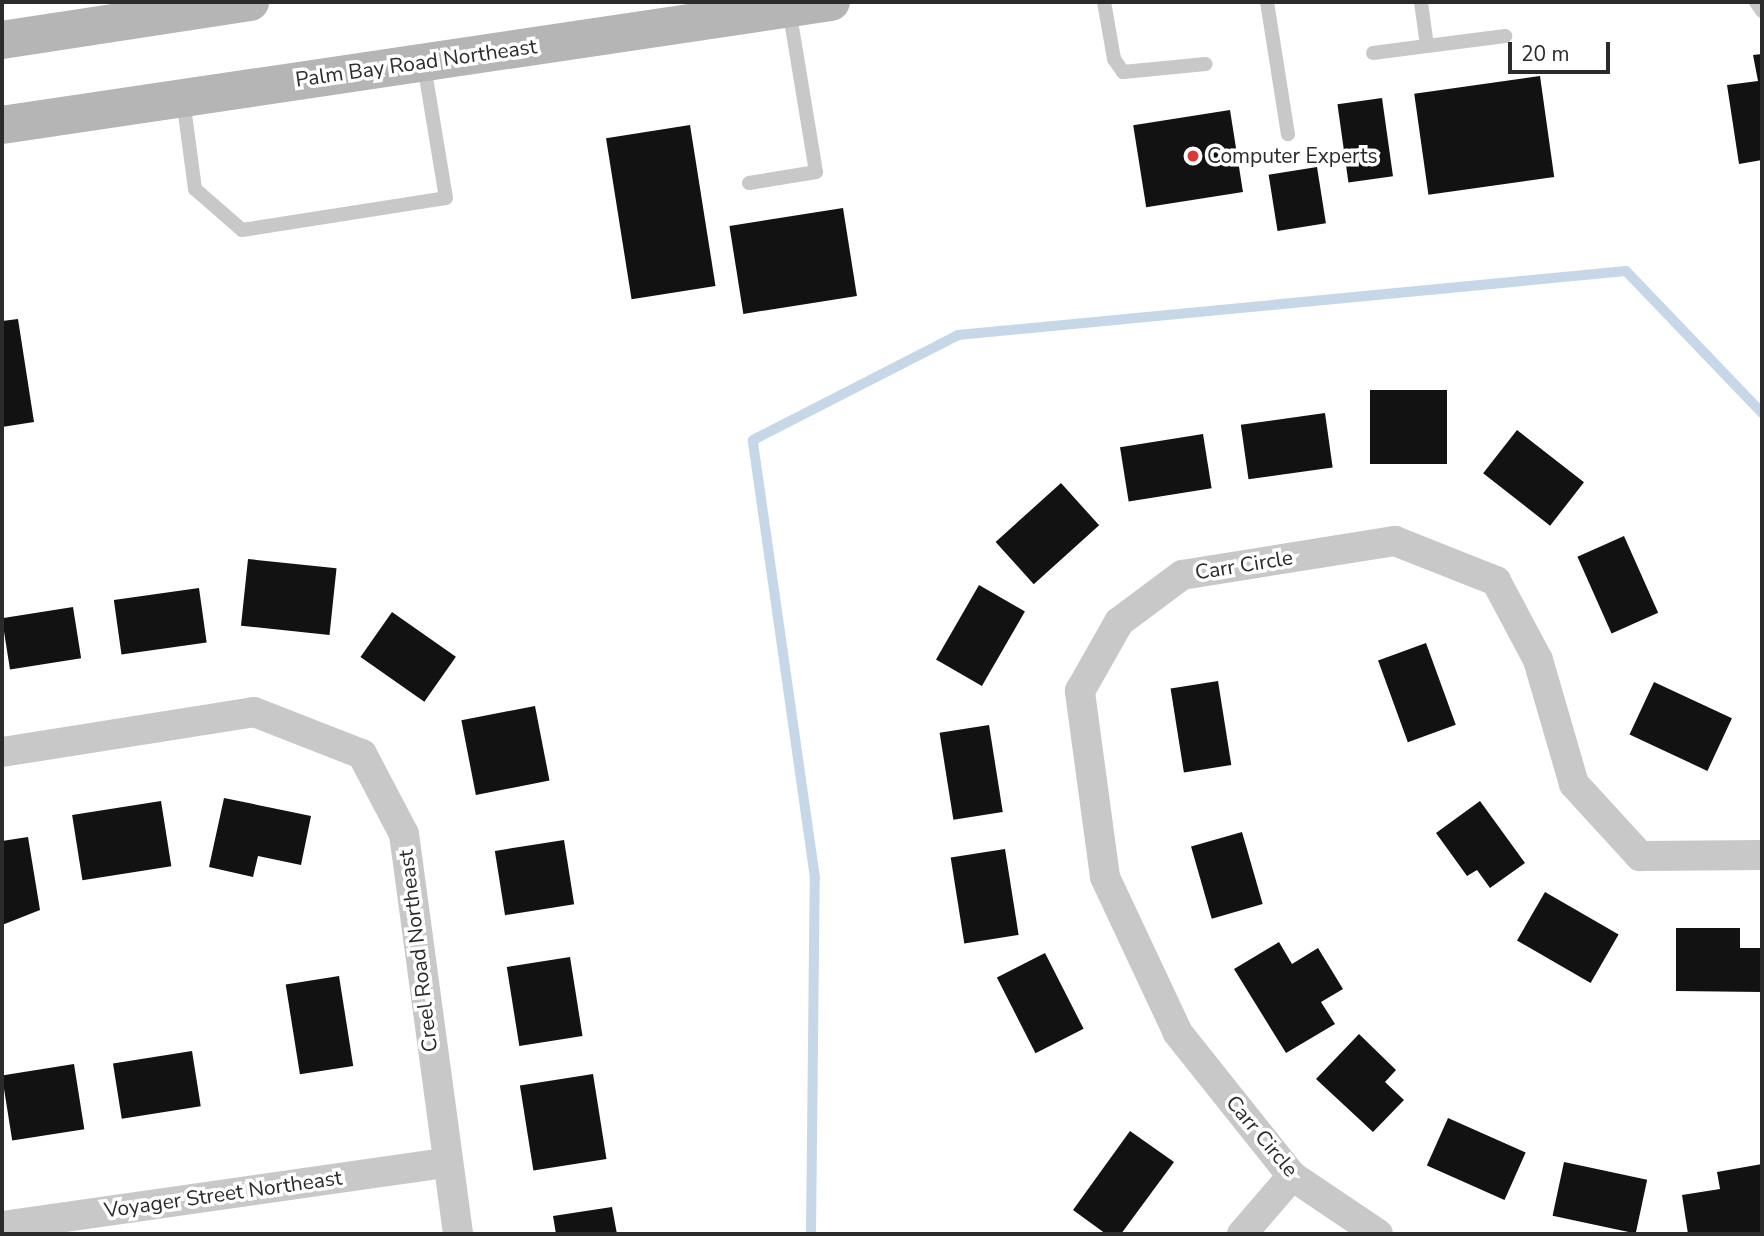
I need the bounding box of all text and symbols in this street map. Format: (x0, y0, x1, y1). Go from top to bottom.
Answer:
scale bar (1512, 28, 1614, 72)
street label: Palm Bay Road Northeast (294, 34, 538, 92)
text: 20 m (1521, 40, 1570, 68)
place label: Computer Experts (1207, 143, 1378, 169)
marker: Computer Experts (1185, 148, 1201, 164)
street label: Carr Circle (1193, 545, 1295, 585)
street label: Creel Road Northeast (393, 848, 443, 1054)
street label: Carr Circle (1221, 1090, 1303, 1182)
street label: Voyager Street Northeast (103, 1165, 343, 1223)

